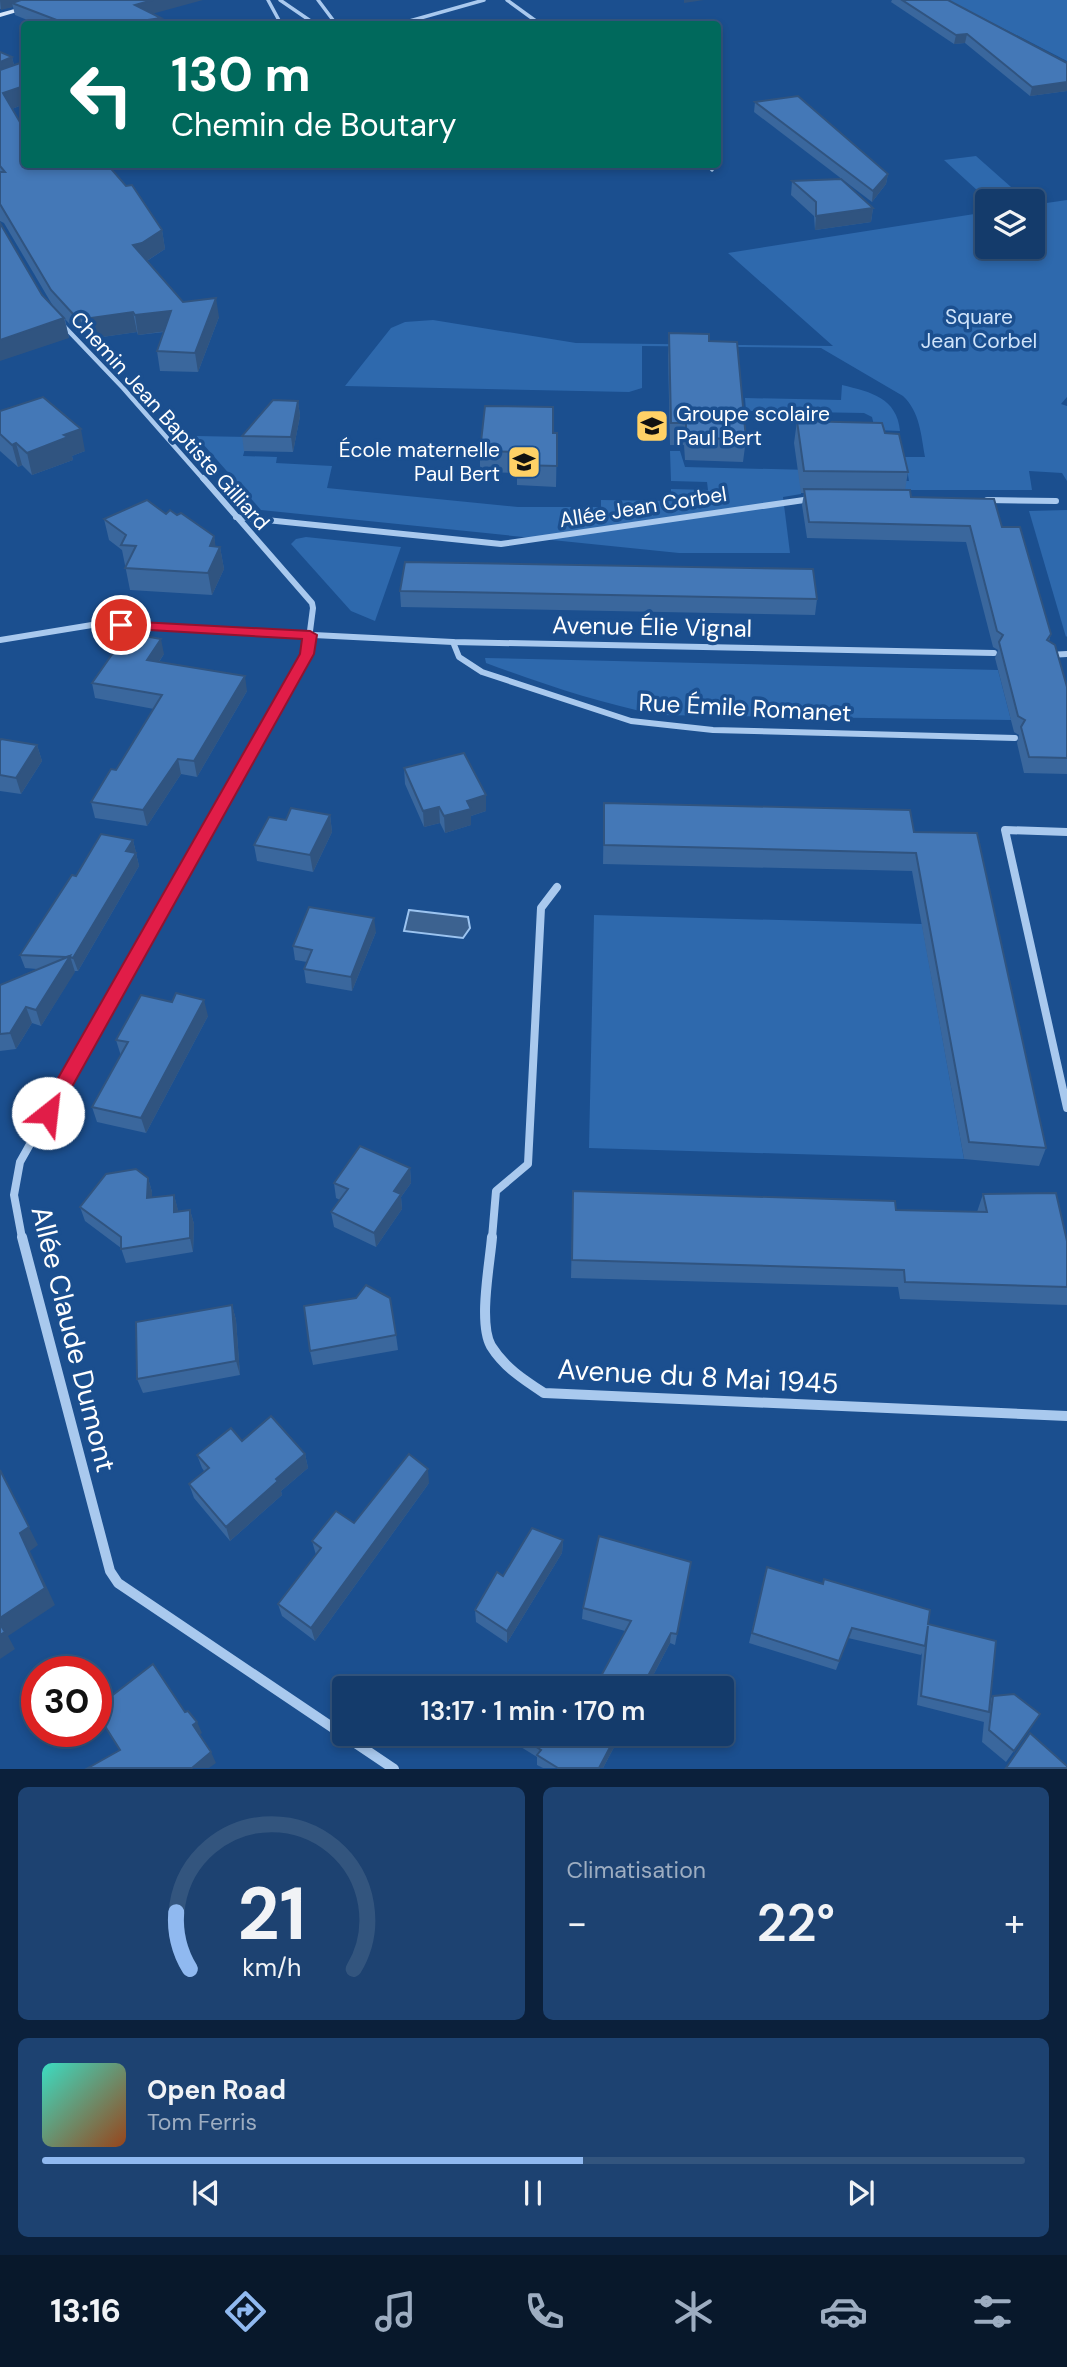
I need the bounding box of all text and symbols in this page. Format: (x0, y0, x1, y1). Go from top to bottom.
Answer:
text: 130 m (171, 42, 311, 106)
icon: left (56, 49, 147, 140)
text: Chemin de Boutary (171, 104, 457, 146)
map controls (975, 189, 1045, 259)
button: layers (975, 189, 1045, 259)
park label: Square Jean Corbel (921, 303, 1037, 355)
street label: Chemin Jean Baptiste Gilliard (64, 306, 276, 536)
place label: Groupe scolaire Paul Bert (676, 400, 830, 452)
school or university icon: Groupe scolaire Paul Bert (633, 407, 671, 445)
place label: École maternelle Paul Bert (339, 436, 500, 488)
school or university icon: École maternelle Paul Bert (505, 443, 543, 481)
street label: Allée Jean Corbel (557, 480, 729, 534)
pin (91, 595, 151, 655)
icon: arrive (102, 606, 140, 644)
street label: Avenue Élie Vignal (552, 609, 752, 644)
street label: Rue Émile Romanet (638, 686, 852, 729)
position arrow (11, 1076, 85, 1150)
street label: Allée Claude Dumont (23, 1202, 124, 1476)
street label: Avenue du 8 Mai 1945 (556, 1351, 839, 1402)
speed limit sign: 30 (21, 1656, 112, 1747)
text: 13:17 · 1 min · 170 m (421, 1694, 645, 1728)
text: Climatisation (567, 1855, 706, 1885)
text: 21 (237, 1868, 306, 1963)
text: 22° (756, 1889, 835, 1957)
text: − (567, 1898, 587, 1948)
text: + (1004, 1898, 1025, 1948)
text: km/h (242, 1951, 301, 1984)
text: Open Road (147, 2073, 286, 2107)
text: Tom Ferris (147, 2107, 257, 2137)
icon: previous (187, 2174, 225, 2212)
icon: pause (514, 2174, 552, 2212)
icon: next (842, 2174, 880, 2212)
icon: directions (221, 2287, 270, 2336)
icon: music (371, 2287, 420, 2336)
icon: phone (520, 2287, 569, 2336)
icon: climate (669, 2287, 718, 2336)
icon: car (819, 2287, 868, 2336)
icon: filters (968, 2287, 1017, 2336)
text: 13:16 (50, 2290, 121, 2332)

